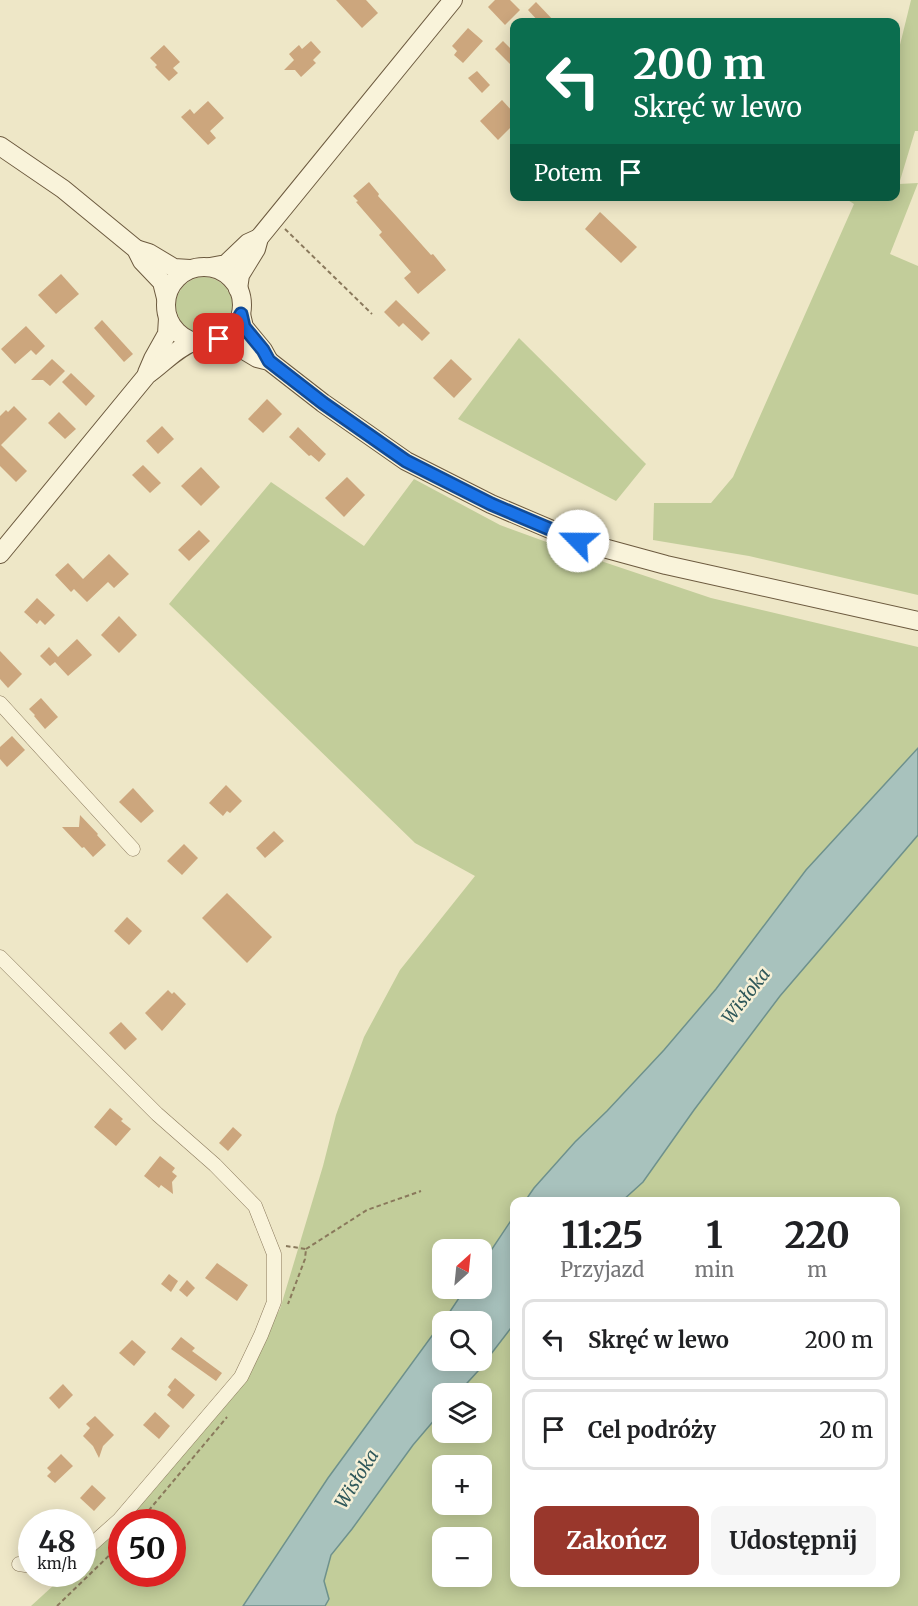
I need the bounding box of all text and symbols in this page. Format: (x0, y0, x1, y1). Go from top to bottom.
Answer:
text: 200 m (633, 38, 765, 90)
icon: left (534, 42, 612, 120)
text: Skręć w lewo (633, 90, 802, 124)
icon: arrive (614, 156, 647, 189)
text: Potem (534, 159, 602, 187)
pin (193, 313, 244, 364)
icon: arrive (202, 322, 235, 355)
position arrow (546, 509, 610, 573)
water label: Wisłoka (717, 963, 775, 1028)
text: 11:25 (561, 1213, 643, 1258)
text: 1 (706, 1213, 723, 1258)
text: 220 (784, 1213, 850, 1258)
north arrow (432, 1239, 492, 1299)
map controls (432, 1239, 492, 1587)
text: Przyjazd (560, 1257, 644, 1282)
text: min (695, 1257, 734, 1282)
text: m (807, 1257, 827, 1282)
button: search (432, 1311, 492, 1371)
icon: left (537, 1323, 570, 1356)
text: Skręć w lewo (588, 1326, 729, 1354)
text: 200 m (805, 1326, 873, 1354)
button: layers (432, 1383, 492, 1443)
icon: arrive (537, 1413, 570, 1446)
text: Cel podróży (588, 1416, 716, 1444)
text: 20 m (819, 1416, 873, 1444)
water label: Wisłoka (330, 1445, 384, 1512)
button: + (432, 1455, 492, 1515)
button: Zakończ (534, 1506, 699, 1575)
button: Udostępnij (711, 1506, 876, 1575)
speed limit sign: 50 (108, 1509, 186, 1587)
text: 48 (38, 1522, 76, 1560)
button: − (432, 1527, 492, 1587)
text: km/h (37, 1554, 77, 1573)

